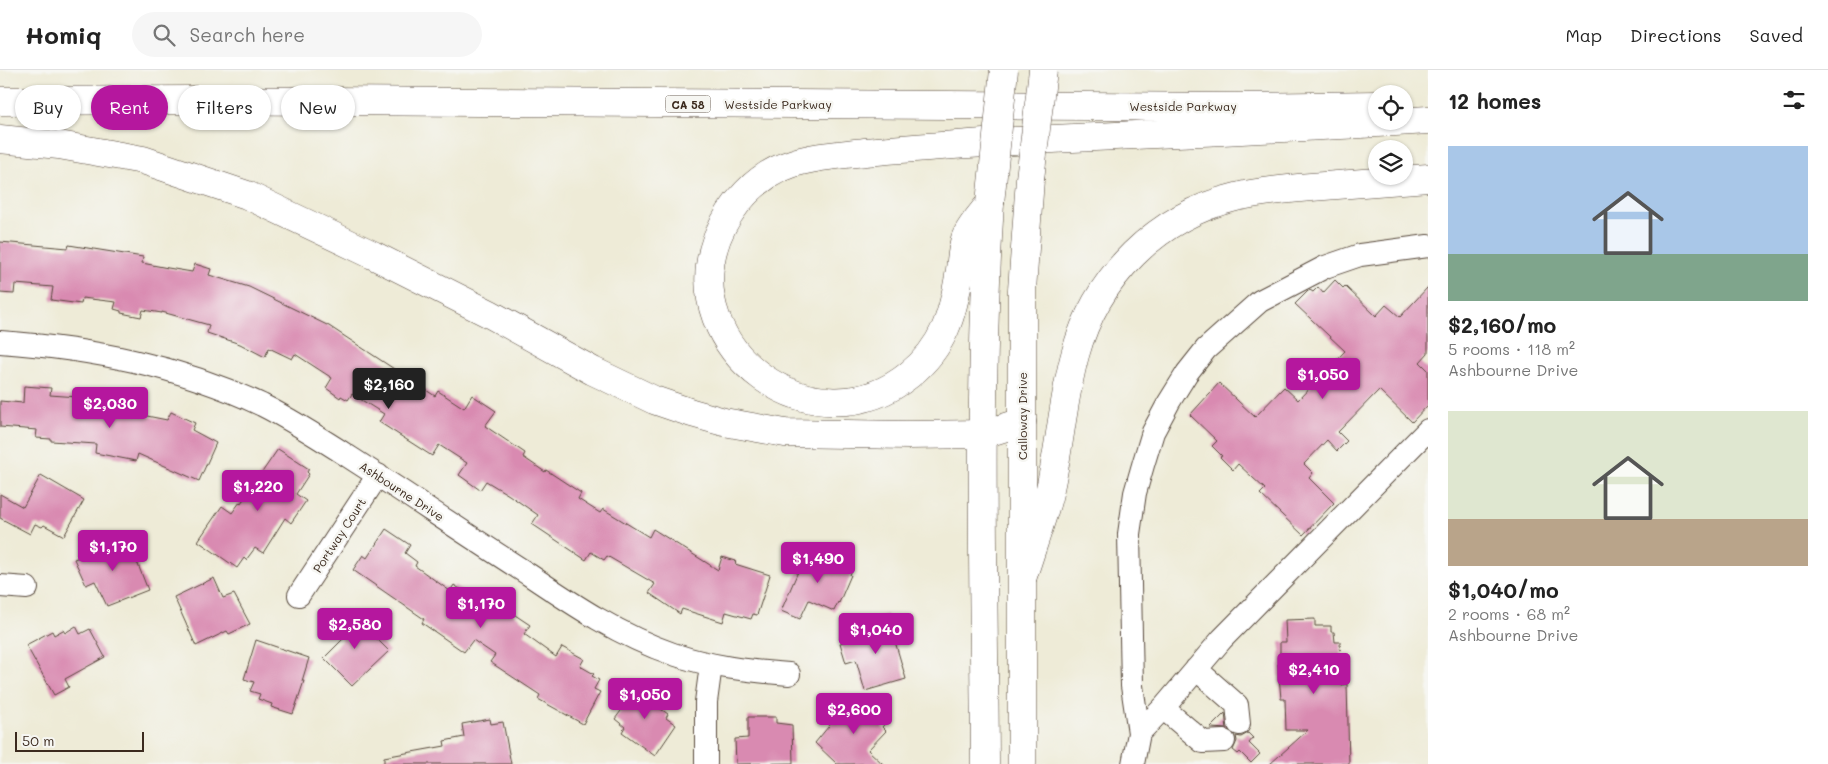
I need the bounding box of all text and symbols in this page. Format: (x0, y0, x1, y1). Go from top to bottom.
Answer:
search box (132, 12, 482, 57)
text: Homiq (25, 19, 102, 50)
icon: search (150, 21, 178, 49)
text: Search here (190, 22, 305, 47)
text: Map (1565, 23, 1602, 47)
text: Directions (1630, 23, 1722, 47)
text: Saved (1750, 23, 1803, 47)
chip: Buy (15, 85, 81, 130)
chip: Rent (91, 85, 168, 130)
chip: Filters (178, 85, 271, 130)
chip: New (281, 85, 355, 130)
map controls (1368, 85, 1413, 185)
button: locate (1368, 85, 1413, 130)
icon: filters (1780, 86, 1808, 114)
text: 12 homes (1448, 87, 1541, 114)
road number: CA 58 (666, 96, 710, 112)
street label: Westside Parkway (724, 96, 832, 112)
street label: Westside Parkway (1129, 98, 1237, 114)
button: layers (1368, 140, 1413, 185)
icon: home (1583, 178, 1673, 268)
text: $2,160/mo (1448, 311, 1556, 338)
text: 5 rooms · 118 m² (1448, 338, 1575, 359)
pin: $1,050 (1282, 358, 1364, 400)
text: Ashbourne Drive (1448, 359, 1579, 380)
text: $1,050 (1297, 363, 1349, 384)
pin: $2,160 (348, 368, 430, 410)
street label: Calloway Drive (1014, 372, 1030, 460)
text: $2,160 (364, 373, 414, 394)
pin: $2,030 (69, 386, 151, 429)
text: $2,030 (83, 392, 137, 413)
icon: home (1583, 443, 1673, 533)
street label: Ashbourne Drive (357, 458, 447, 524)
pin: $1,220 (217, 470, 299, 512)
text: $1,220 (233, 475, 283, 496)
street label: Portway Court (309, 494, 369, 576)
pin: $1,170 (72, 530, 154, 572)
text: $1,170 (89, 535, 137, 556)
pin: $1,490 (777, 542, 859, 584)
text: $1,490 (792, 547, 844, 568)
text: $1,040/mo (1448, 576, 1559, 603)
pin: $1,170 (440, 586, 522, 629)
text: $1,170 (457, 592, 505, 613)
text: 2 rooms · 68 m² (1448, 603, 1570, 624)
pin: $2,580 (314, 608, 396, 650)
pin: $1,040 (835, 612, 917, 655)
text: $2,580 (328, 613, 382, 634)
text: $1,040 (850, 618, 902, 639)
text: Ashbourne Drive (1448, 624, 1579, 645)
pin: $2,410 (1273, 652, 1355, 695)
text: $2,410 (1288, 658, 1340, 679)
pin: $1,050 (604, 678, 686, 720)
text: $1,050 (619, 683, 671, 704)
pin: $2,600 (813, 692, 895, 735)
text: $2,600 (827, 698, 881, 719)
scale bar (15, 729, 144, 752)
text: 50 m (22, 731, 54, 750)

